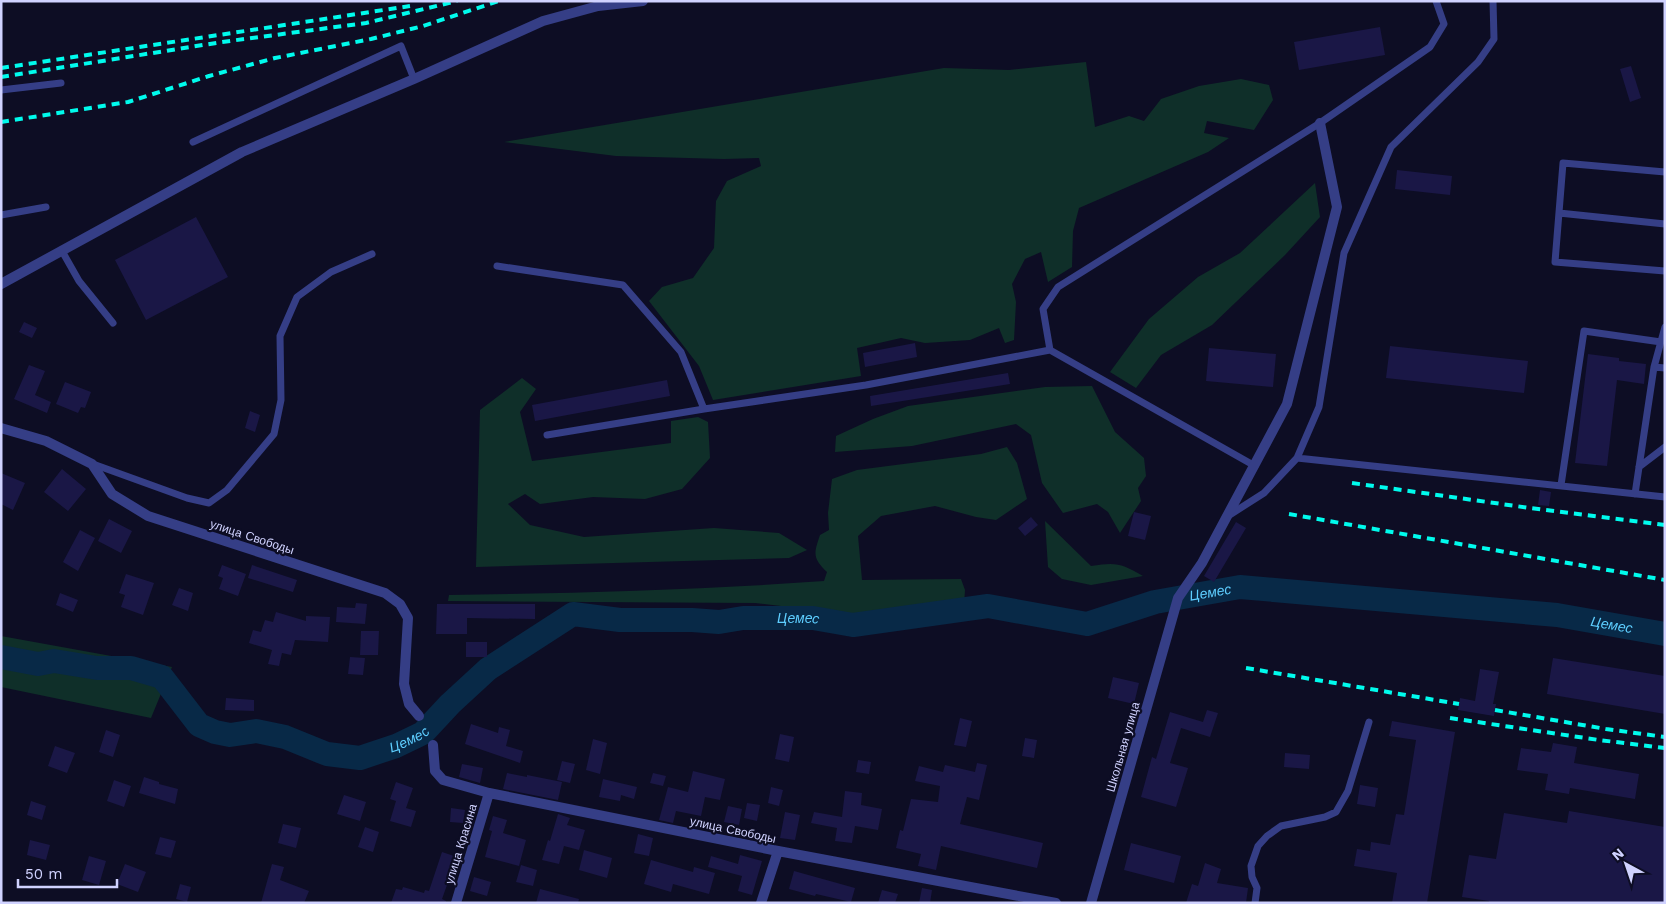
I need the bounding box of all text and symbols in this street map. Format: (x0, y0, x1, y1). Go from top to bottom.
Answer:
street label: улица Свободы (208, 517, 296, 557)
water label: Цемес (1188, 581, 1233, 604)
water label: Цемес (777, 610, 821, 627)
water label: Цемес (1589, 613, 1634, 636)
street label: Школьная улица (1103, 700, 1143, 794)
water label: Цемес (387, 723, 433, 756)
street label: улица Красина (442, 802, 480, 886)
street label: улица Свободы (689, 814, 777, 846)
north arrow (1601, 839, 1651, 889)
text: N (1609, 845, 1627, 864)
scale bar (18, 856, 116, 888)
text: 50 m (25, 865, 62, 883)

